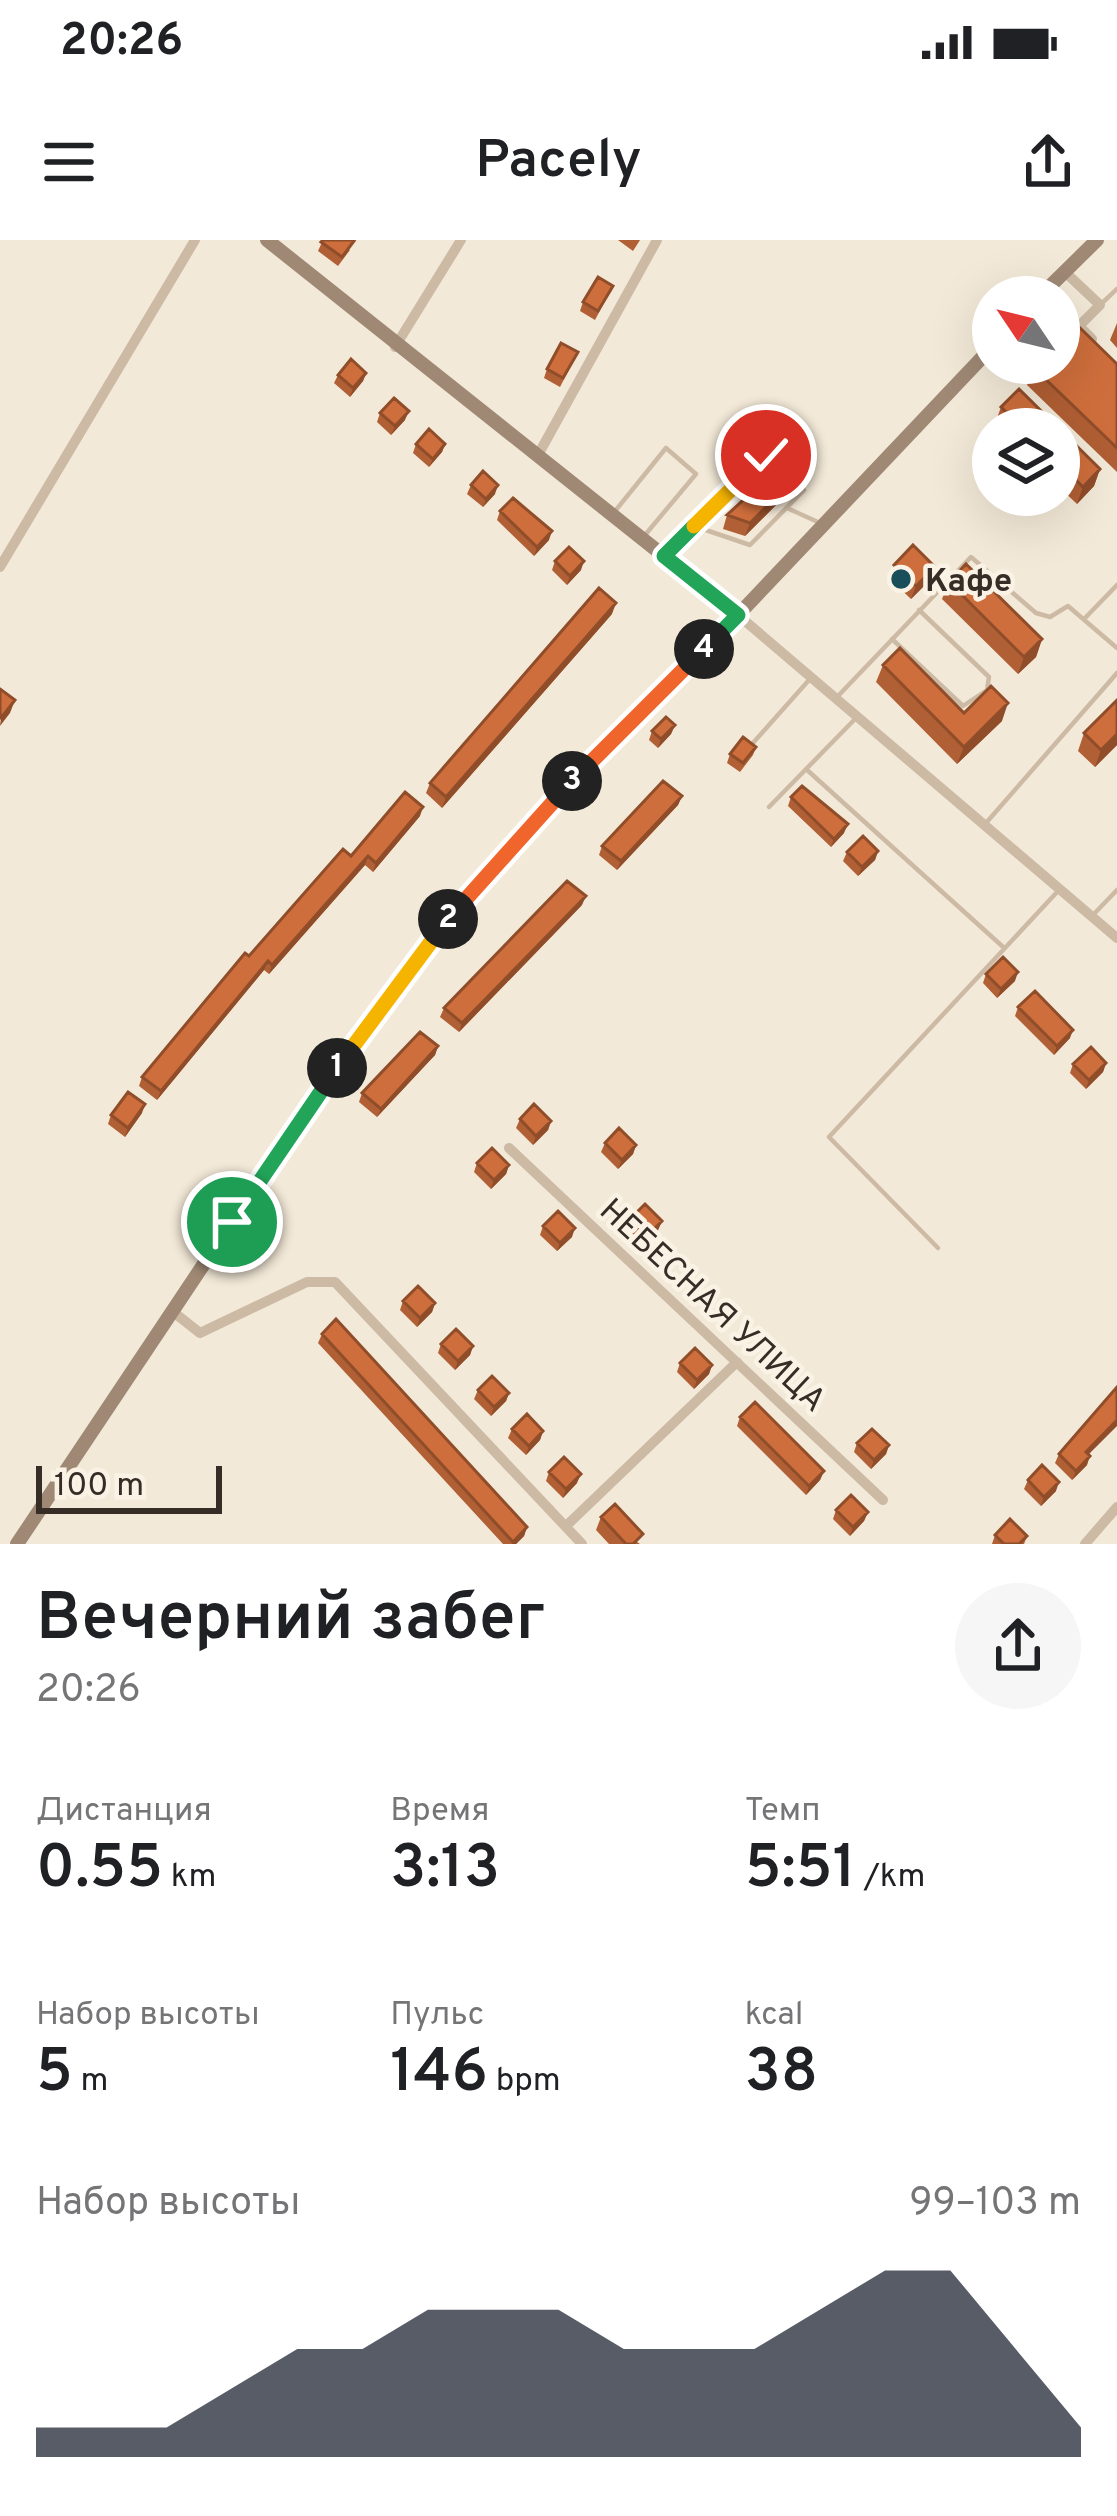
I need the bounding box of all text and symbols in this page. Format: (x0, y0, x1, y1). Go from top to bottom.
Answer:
text: 20:26 (60, 14, 183, 71)
text: Pacely (475, 128, 642, 197)
icon: menu (36, 129, 102, 195)
icon: share (1015, 129, 1081, 195)
north arrow (972, 276, 1080, 384)
map controls (972, 276, 1080, 516)
pin (715, 404, 817, 506)
button: layers (972, 408, 1080, 516)
icon: check (733, 422, 799, 488)
place label: Кафе (925, 562, 1012, 604)
marker: Кафе (888, 566, 914, 592)
pin: 4 (674, 619, 734, 679)
text: 4 (693, 628, 715, 670)
pin: 3 (542, 751, 602, 811)
text: 3 (562, 760, 582, 802)
pin: 2 (418, 889, 478, 949)
text: 2 (438, 898, 458, 940)
pin: 1 (307, 1038, 367, 1098)
text: 1 (330, 1047, 344, 1089)
pin (181, 1171, 283, 1273)
icon: arrive (199, 1189, 265, 1255)
street label: НЕБЕСНАЯ УЛИЦА (589, 1191, 833, 1423)
scale bar (36, 1460, 222, 1513)
text: 100 m (54, 1466, 144, 1508)
text: Вечерний забег (36, 1580, 545, 1663)
button: share (955, 1583, 1081, 1709)
text: 20:26 (36, 1667, 141, 1716)
text: Дистанция (36, 1791, 212, 1833)
text: Время (390, 1791, 490, 1833)
text: Темп (745, 1791, 821, 1833)
text: 0.55 (36, 1833, 163, 1909)
text: 3:13 (390, 1833, 500, 1909)
text: 5:51 (745, 1833, 856, 1909)
text: km (163, 1857, 217, 1899)
text: /km (856, 1857, 925, 1899)
text: Набор высоты (36, 1995, 260, 2037)
text: Пульс (390, 1995, 484, 2037)
text: kcal (745, 1995, 803, 2037)
text: 5 (36, 2037, 73, 2113)
text: 146 (390, 2037, 488, 2113)
text: 38 (745, 2037, 818, 2113)
text: m (73, 2061, 109, 2103)
text: bpm (488, 2061, 561, 2103)
text: Набор высоты (36, 2180, 300, 2229)
text: 99–103 m (909, 2180, 1081, 2229)

